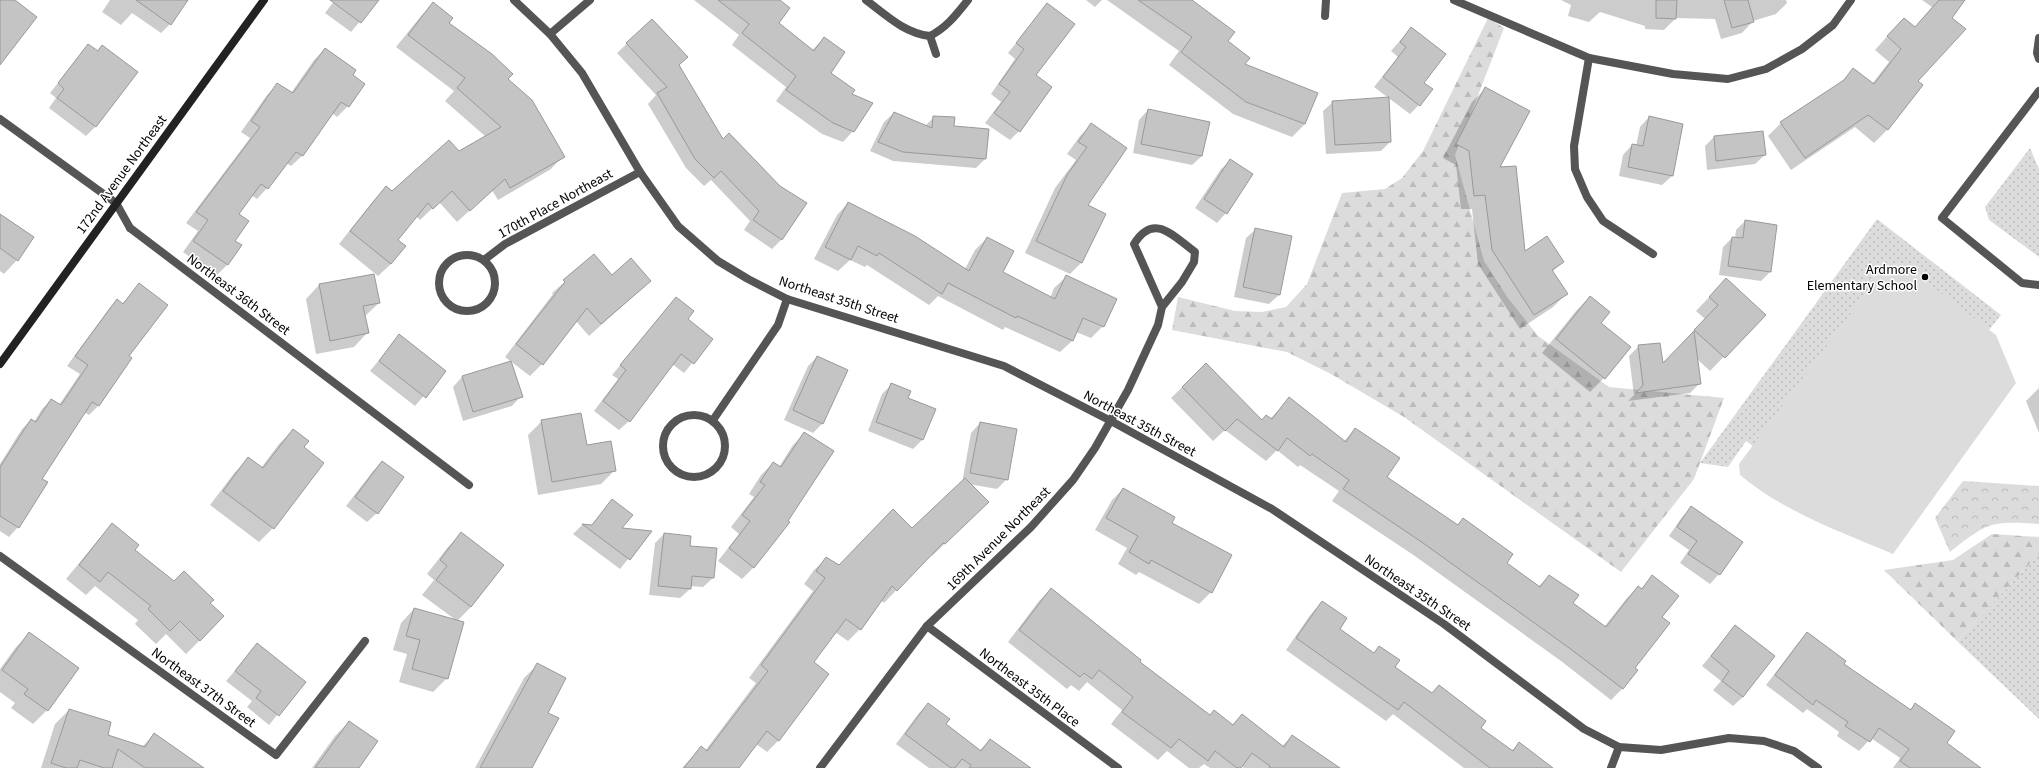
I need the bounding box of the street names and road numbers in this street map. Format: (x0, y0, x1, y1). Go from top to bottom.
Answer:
street label: 172nd Avenue Northeast (72, 111, 172, 238)
street label: 170th Place Northeast (494, 164, 617, 244)
street label: Northeast 36th Street (182, 249, 295, 341)
street label: Northeast 35th Street (776, 271, 901, 329)
street label: Northeast 35th Street (1080, 386, 1200, 462)
street label: 169th Avenue Northeast (942, 482, 1055, 595)
street label: Northeast 35th Street (1360, 550, 1475, 636)
street label: Northeast 37th Street (147, 643, 260, 733)
street label: Northeast 35th Place (975, 643, 1084, 732)

